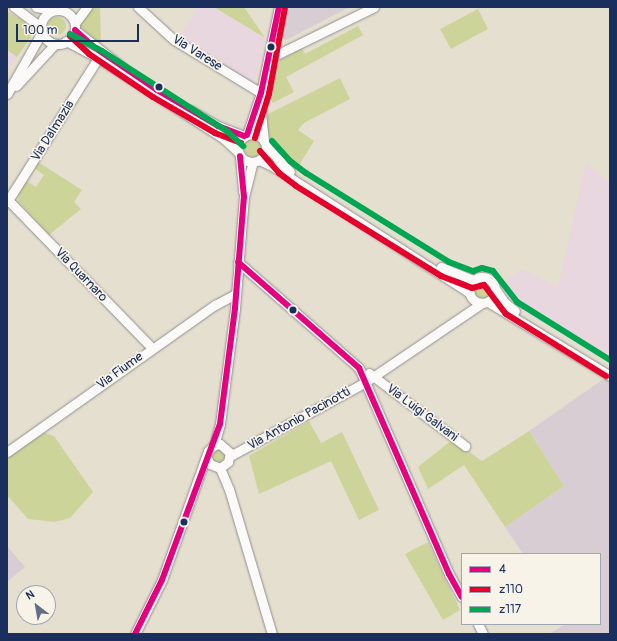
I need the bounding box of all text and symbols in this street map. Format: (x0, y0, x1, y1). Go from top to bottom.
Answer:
scale bar (18, 16, 141, 42)
text: 100 m (23, 23, 57, 38)
street label: Via Varese (169, 32, 225, 74)
unlabelled marker (266, 42, 276, 52)
unlabelled marker (154, 82, 164, 92)
street label: Via Dalmazia (28, 98, 78, 164)
street label: Via Quarnaro (51, 245, 111, 305)
unlabelled marker (288, 305, 298, 315)
street label: Via Fiume (94, 349, 146, 393)
street label: Via Luigi Galvani (383, 381, 461, 445)
street label: Via Antonio Pacinotti (245, 384, 353, 454)
unlabelled marker (179, 517, 189, 527)
legend (461, 553, 601, 625)
text: 4 (499, 562, 506, 577)
text: z110 (499, 582, 523, 597)
north arrow (16, 585, 56, 625)
text: N (24, 588, 37, 603)
text: z117 (499, 602, 521, 617)

